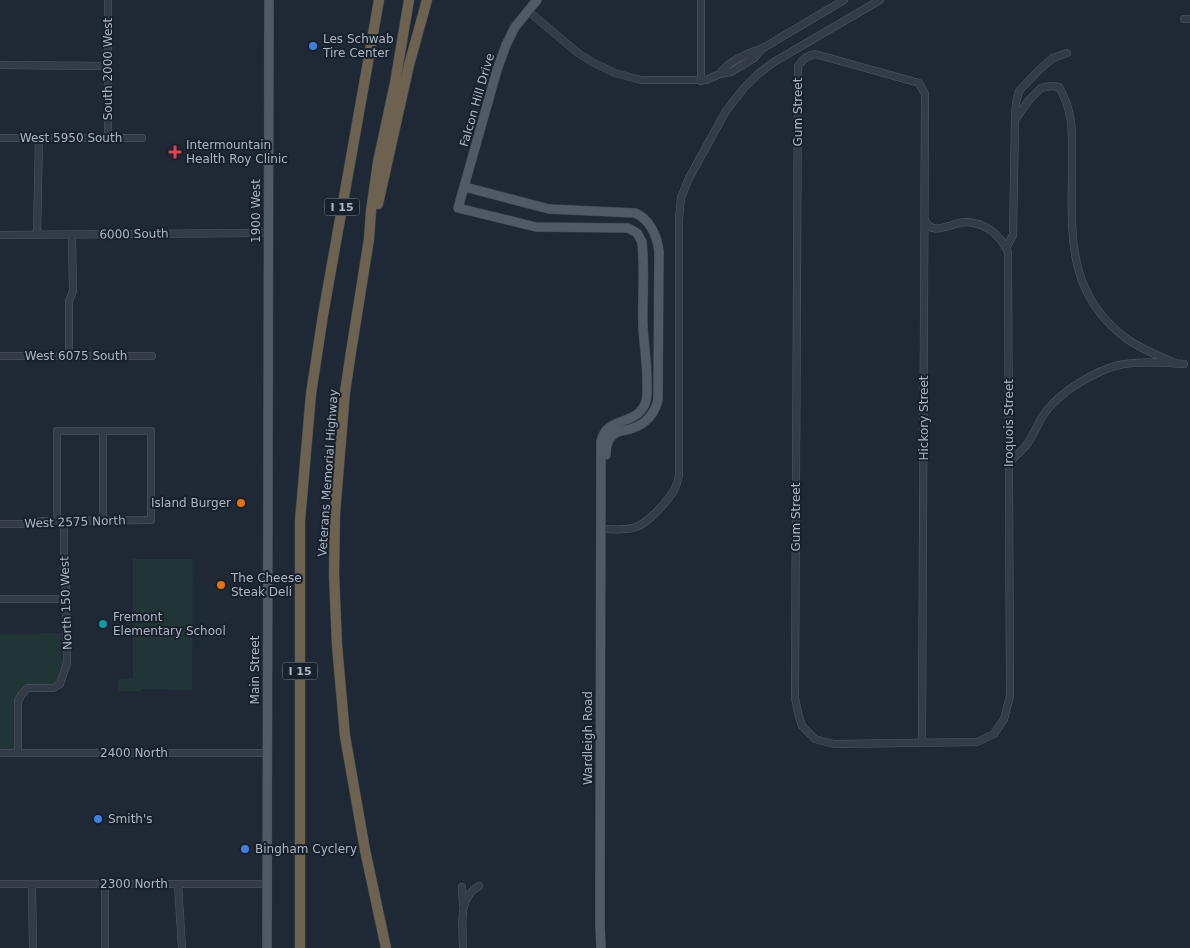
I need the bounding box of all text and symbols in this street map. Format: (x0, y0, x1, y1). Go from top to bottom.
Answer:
street label: South 2000 West (101, 17, 115, 120)
place label: Les Schwab Tire Center (322, 32, 394, 60)
marker: Les Schwab Tire Center (307, 40, 319, 52)
street label: Falcon Hill Drive (457, 52, 497, 148)
street label: Gum Street (791, 77, 805, 146)
street label: West 5950 South (20, 131, 122, 145)
place label: Intermountain Health Roy Clinic (186, 138, 288, 166)
marker: Intermountain Health Roy Clinic (168, 145, 182, 159)
street label: 1900 West (249, 179, 263, 243)
road number: I 15 (324, 198, 360, 216)
street label: 6000 South (99, 226, 169, 242)
street label: West 6075 South (25, 349, 127, 363)
street label: Hickory Street (917, 375, 931, 461)
street label: Iroquois Street (1002, 379, 1016, 467)
street label: Veterans Memorial Highway (315, 389, 341, 557)
street label: Gum Street (789, 482, 803, 551)
place label: Island Burger (151, 496, 231, 510)
marker: Island Burger (235, 497, 247, 509)
street label: West 2575 North (24, 513, 126, 531)
street label: North 150 West (57, 556, 75, 650)
place label: The Cheese Steak Deli (230, 571, 302, 599)
marker: The Cheese Steak Deli (215, 579, 227, 591)
place label: Fremont Elementary School (113, 610, 226, 638)
marker: Fremont Elementary School (97, 618, 109, 630)
street label: Main Street (248, 635, 262, 704)
road number: I 15 (282, 662, 318, 679)
street label: Wardleigh Road (581, 691, 595, 785)
street label: 2400 North (100, 746, 168, 760)
place label: Smith's (108, 812, 153, 826)
marker: Smith's (92, 813, 104, 825)
place label: Bingham Cyclery (255, 842, 357, 856)
marker: Bingham Cyclery (239, 843, 251, 855)
street label: 2300 North (100, 877, 168, 891)

